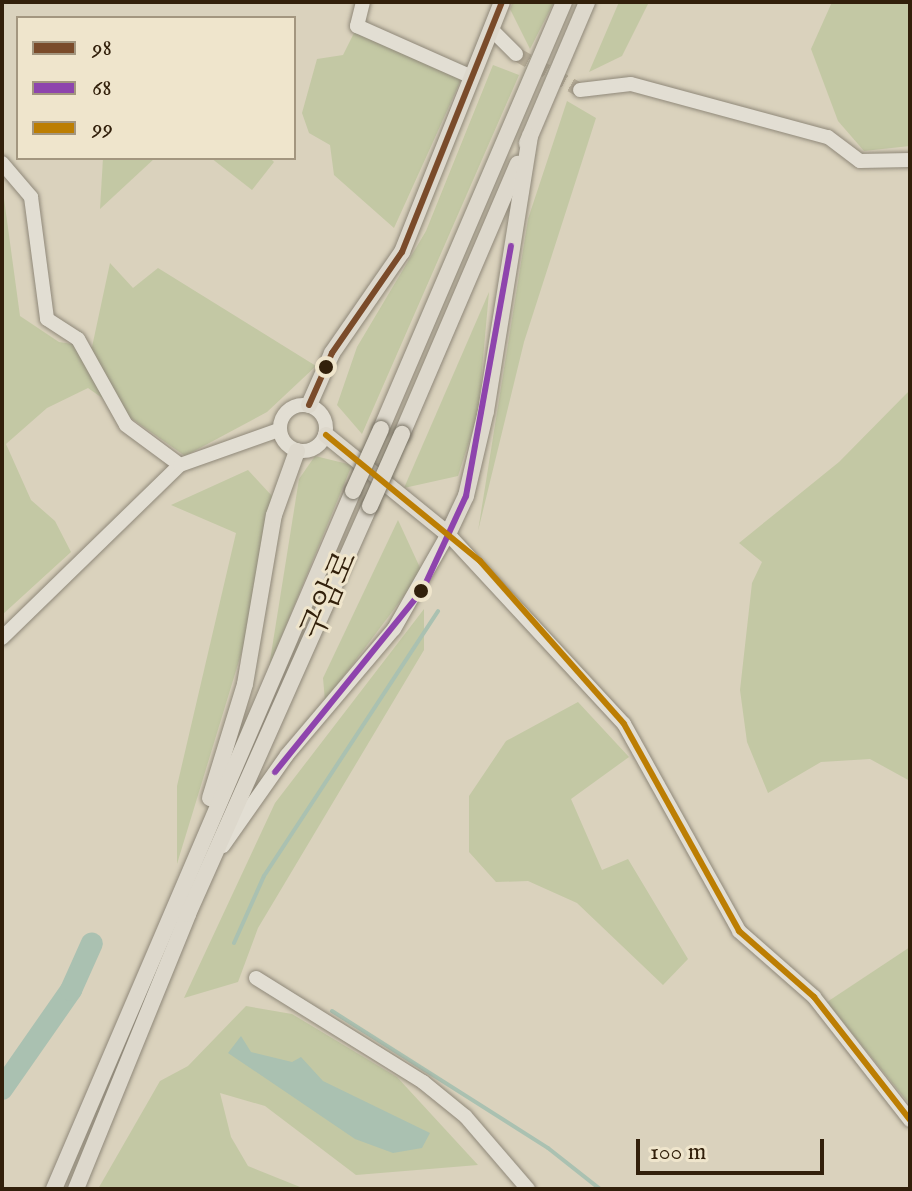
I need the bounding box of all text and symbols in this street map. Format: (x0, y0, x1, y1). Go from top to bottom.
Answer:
legend (16, 16, 296, 160)
text: 98 (92, 33, 112, 64)
text: 68 (92, 73, 112, 104)
text: 99 (92, 113, 113, 144)
unlabelled marker (318, 359, 334, 375)
street label: 구암로 (295, 546, 367, 646)
unlabelled marker (413, 583, 429, 599)
scale bar (640, 1123, 828, 1173)
text: 100 m (650, 1137, 706, 1168)

